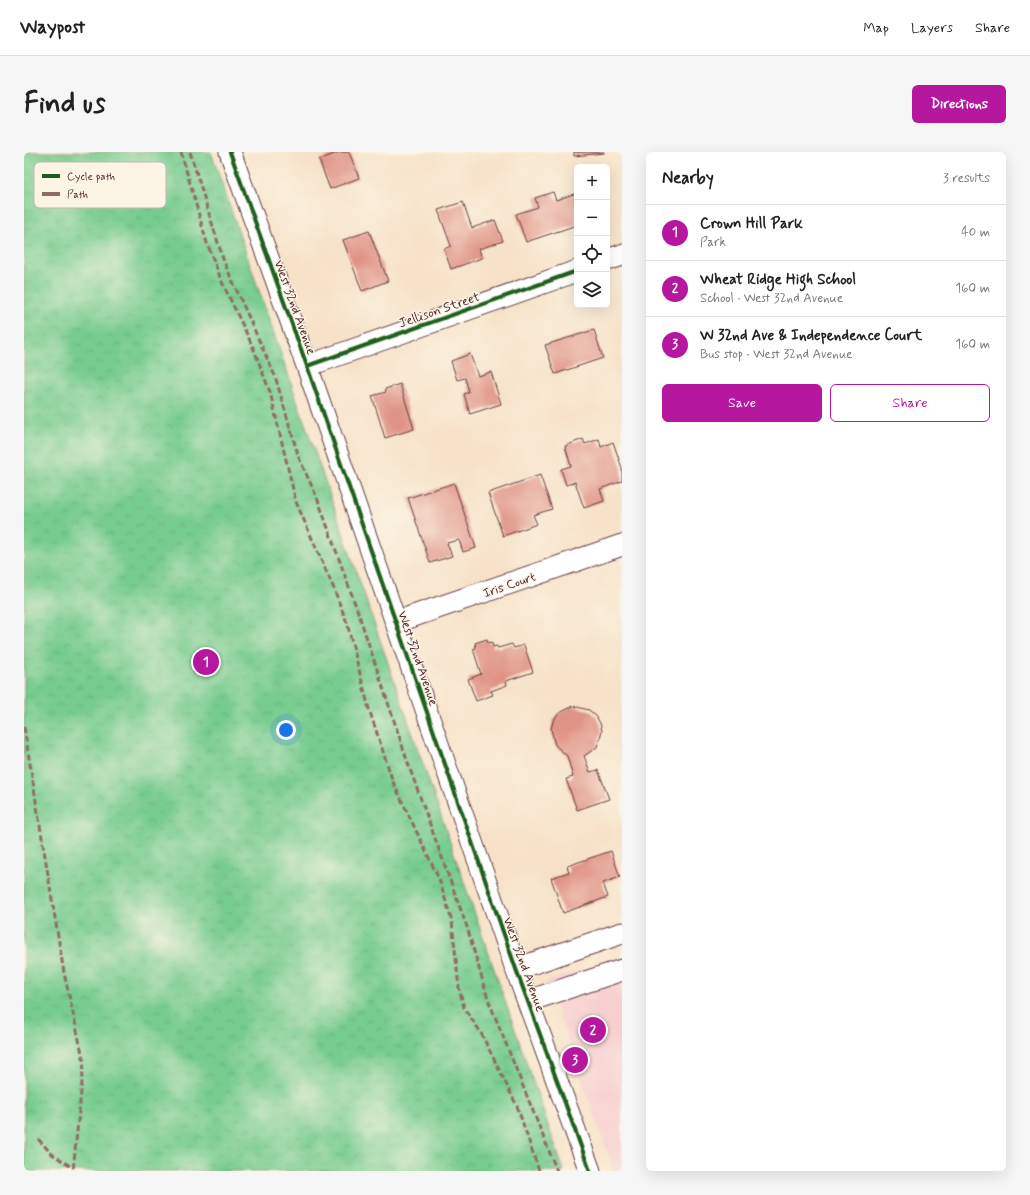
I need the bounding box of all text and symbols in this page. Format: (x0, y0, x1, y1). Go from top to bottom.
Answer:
text: Waypost (20, 15, 85, 40)
text: Map (863, 19, 889, 37)
text: Layers (911, 19, 953, 37)
text: Share (975, 19, 1010, 37)
button: Directions (912, 85, 1006, 123)
text: Find us (24, 86, 105, 123)
legend (34, 162, 166, 208)
map controls (574, 164, 610, 308)
button: + (574, 164, 610, 200)
text: Nearby (662, 167, 714, 189)
text: Cycle path (67, 170, 115, 184)
text: 3 results (943, 170, 990, 187)
text: Path (67, 188, 88, 202)
button: − (574, 200, 610, 236)
text: Crown Hill Park (700, 214, 803, 234)
text: 1 (672, 224, 678, 241)
text: 40 m (961, 224, 990, 241)
text: Park (700, 234, 726, 251)
button: locate (574, 236, 610, 272)
street label: West 32nd Avenue (270, 258, 320, 357)
text: Wheat Ridge High School (700, 270, 856, 290)
button: layers (574, 272, 610, 308)
text: 2 (672, 280, 678, 297)
text: 160 m (955, 280, 990, 297)
street label: Jellison Street (397, 289, 482, 332)
text: School · West 32nd Avenue (700, 290, 843, 307)
text: W 32nd Ave & Independence Court (700, 326, 922, 346)
text: 3 (672, 336, 678, 353)
text: 160 m (955, 336, 990, 353)
text: Bus stop · West 32nd Avenue (700, 346, 852, 363)
button: Save (662, 384, 822, 422)
button: Share (830, 384, 990, 422)
street label: Iris Court (481, 569, 538, 602)
street label: West 32nd Avenue (393, 609, 442, 708)
pin: 1 (193, 647, 219, 677)
your location (276, 720, 296, 740)
street label: West 32nd Avenue (499, 915, 549, 1014)
pin: 2 (580, 1015, 606, 1045)
pin: 3 (562, 1045, 588, 1075)

